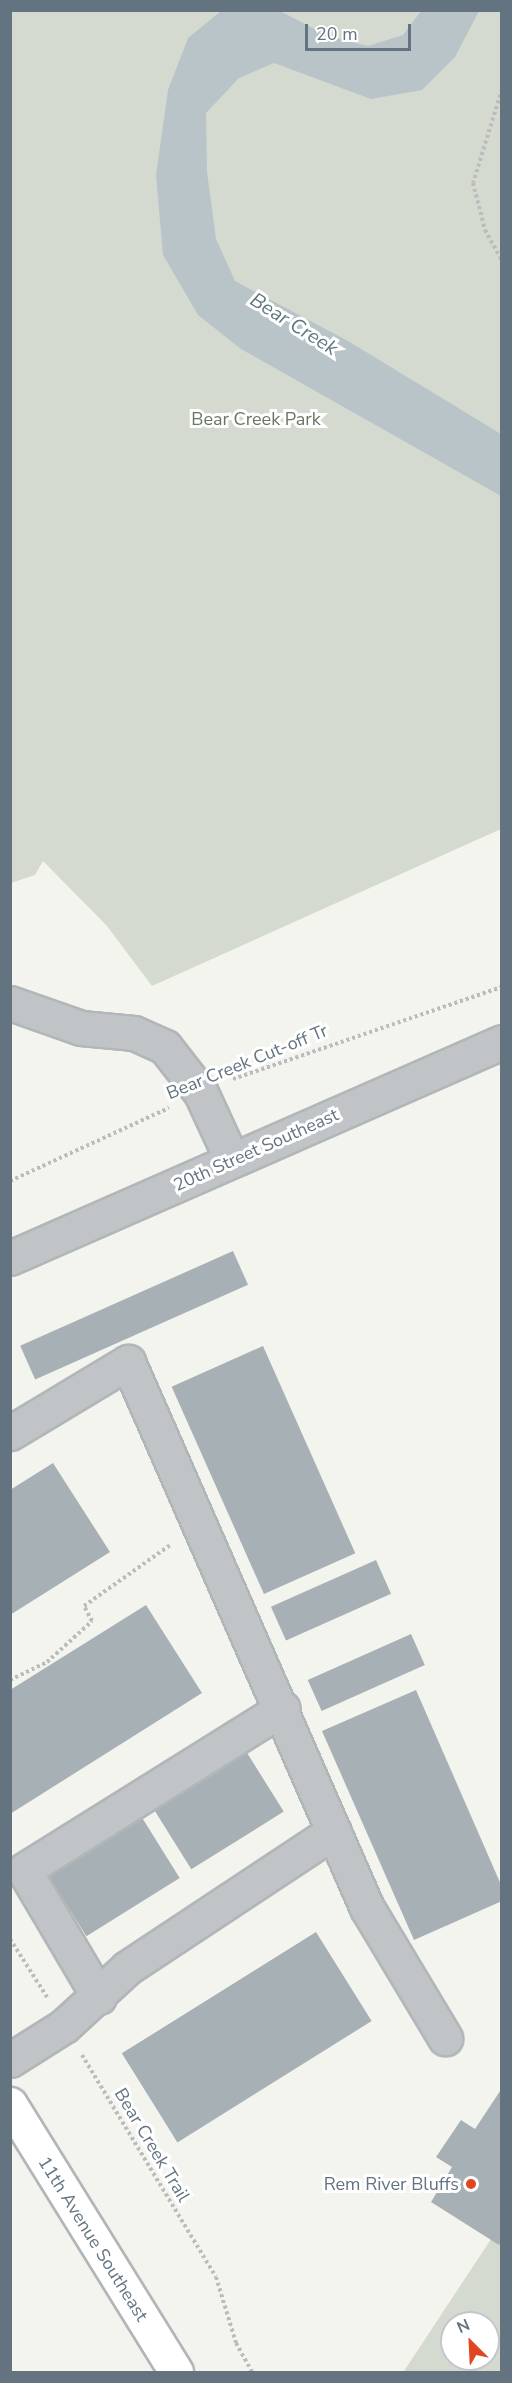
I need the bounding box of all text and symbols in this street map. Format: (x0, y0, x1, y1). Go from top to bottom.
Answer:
scale bar (308, 12, 414, 50)
text: 20 m (316, 22, 358, 46)
water label: Bear Creek (246, 288, 342, 360)
park label: Bear Creek Park (191, 408, 321, 430)
street label: Bear Creek Cut-off Tr (163, 1020, 331, 1104)
street label: 20th Street Southeast (170, 1104, 342, 1196)
street label: Bear Creek Trail (110, 2084, 194, 2206)
street label: 11th Avenue Southeast (33, 2153, 153, 2325)
place label: Rem River Bluffs (324, 2173, 459, 2195)
marker: Rem River Bluffs (464, 2177, 478, 2191)
north arrow (440, 2311, 500, 2371)
text: N (454, 2314, 473, 2339)

